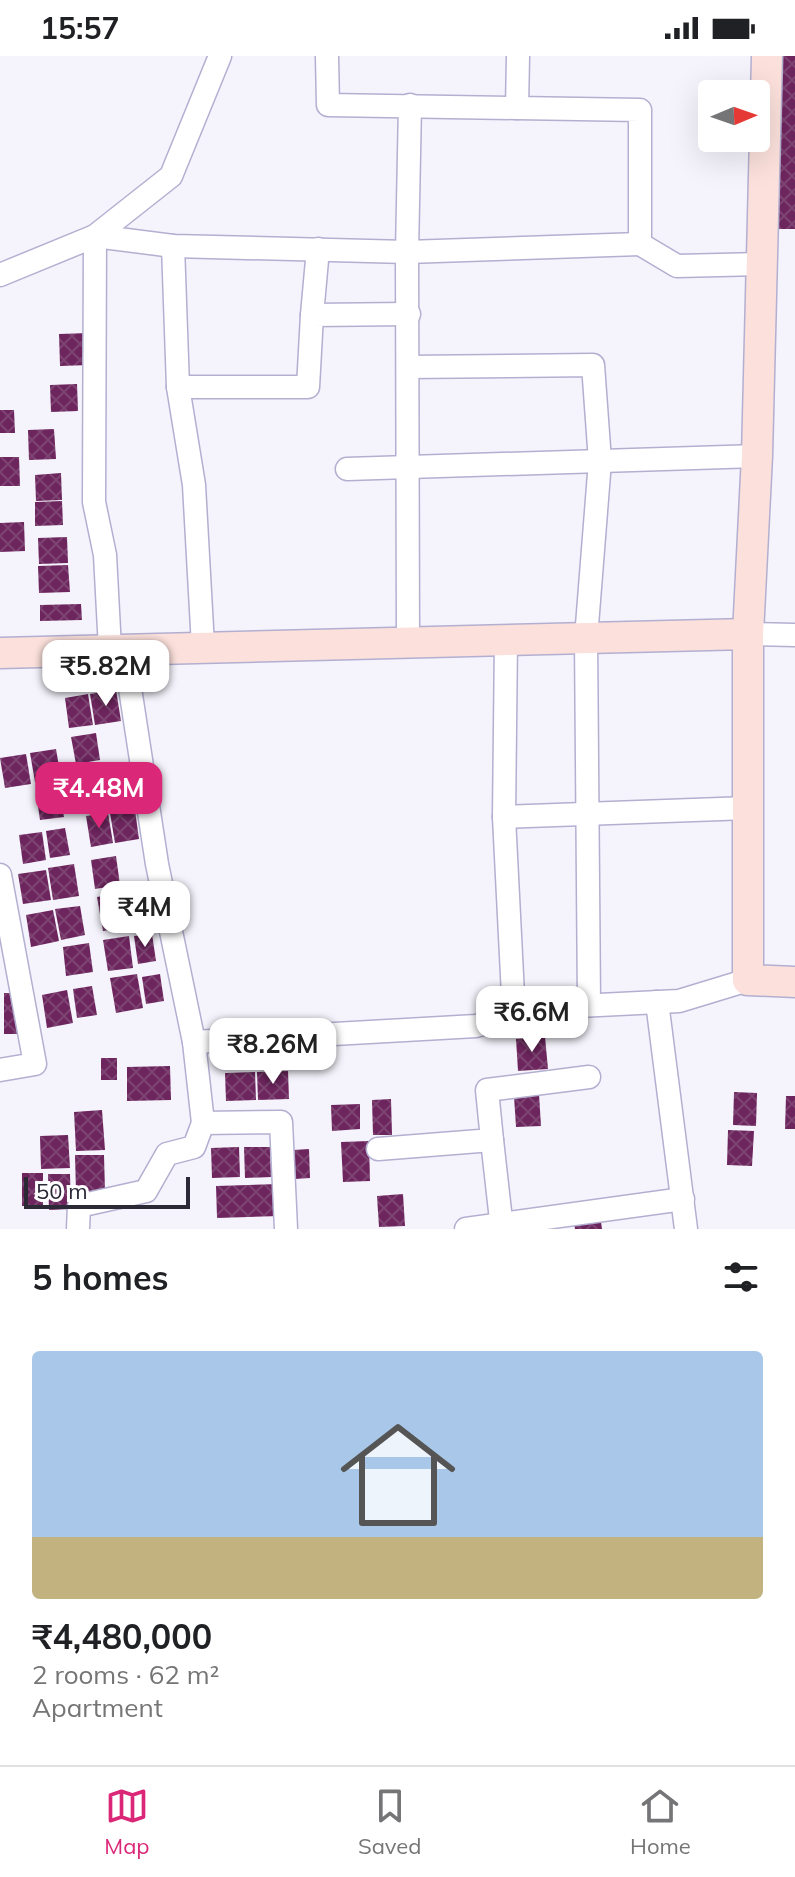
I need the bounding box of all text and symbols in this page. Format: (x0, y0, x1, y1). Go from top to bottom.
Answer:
text: 15:57 (40, 9, 119, 47)
north arrow (698, 80, 770, 152)
map controls (698, 80, 770, 152)
pin: ₹5.82M (41, 640, 171, 708)
text: ₹5.82M (60, 649, 152, 682)
pin: ₹4.48M (34, 762, 164, 830)
text: ₹4.48M (53, 771, 145, 804)
pin: ₹4M (106, 881, 184, 949)
text: ₹4M (118, 890, 172, 923)
pin: ₹6.6M (476, 986, 588, 1054)
text: ₹6.6M (494, 995, 570, 1028)
pin: ₹8.26M (208, 1018, 338, 1086)
text: ₹8.26M (227, 1027, 319, 1060)
scale bar (24, 1173, 190, 1209)
text: 50 m (36, 1177, 87, 1205)
icon: filters (719, 1255, 763, 1299)
text: 5 homes (32, 1256, 169, 1299)
icon: home (326, 1403, 470, 1547)
text: ₹4,480,000 (32, 1615, 212, 1658)
text: 2 rooms · 62 m² (32, 1658, 219, 1691)
text: Apartment (32, 1691, 163, 1724)
tab: Map (104, 1784, 150, 1860)
tab: Saved (358, 1784, 422, 1860)
tab: Home (630, 1784, 691, 1860)

